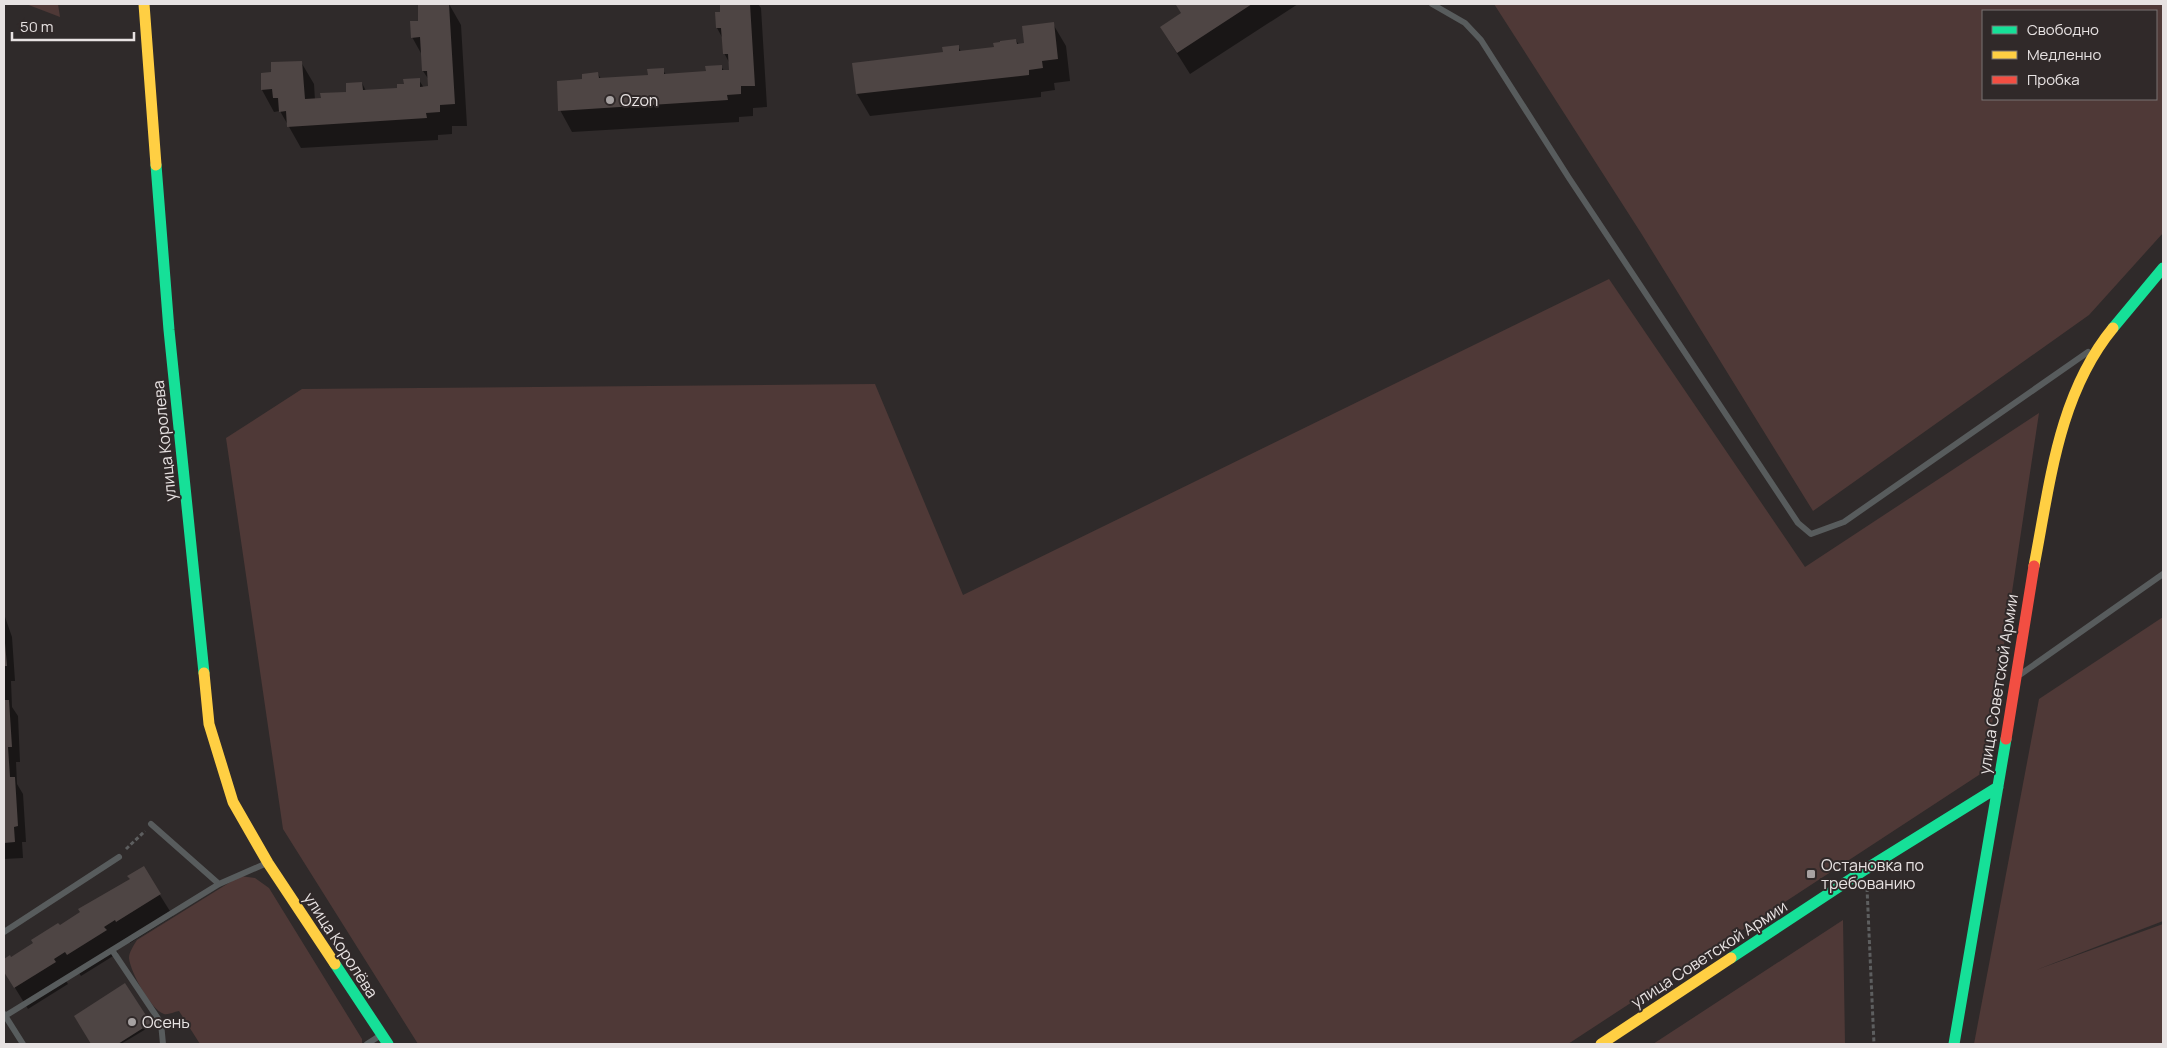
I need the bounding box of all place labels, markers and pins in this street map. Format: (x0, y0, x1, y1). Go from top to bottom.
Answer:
place label: Ozon (620, 89, 658, 111)
marker: Ozon (604, 94, 616, 106)
place label: Остановка по требованию (1821, 854, 1924, 894)
marker: Остановка по требованию (1805, 868, 1817, 880)
place label: Осень (142, 1011, 190, 1033)
marker: Осень (126, 1016, 138, 1028)

